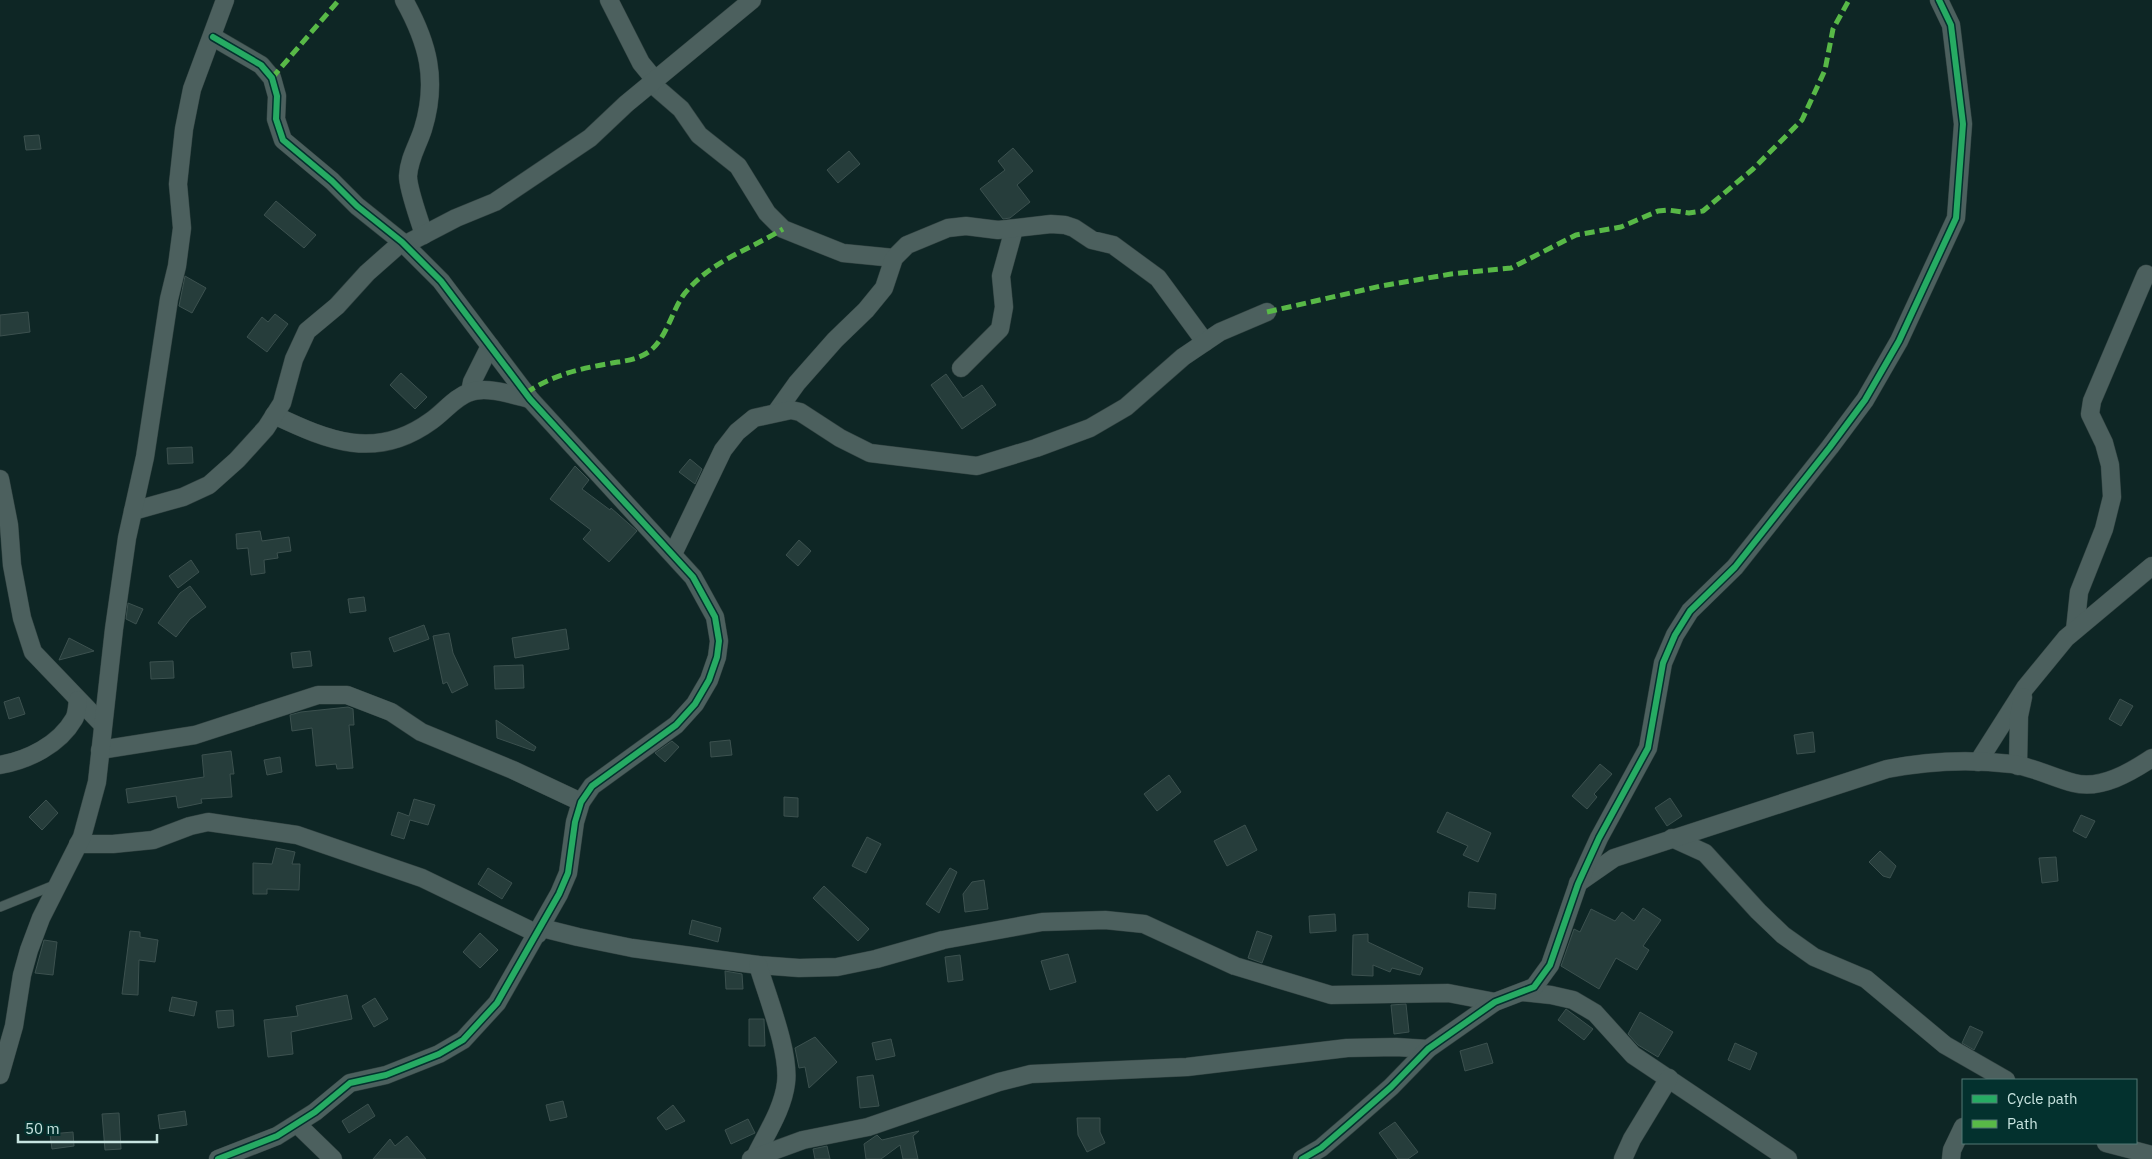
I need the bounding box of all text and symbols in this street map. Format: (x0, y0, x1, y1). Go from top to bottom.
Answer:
legend (1962, 1079, 2137, 1144)
text: Cycle path (2007, 1089, 2078, 1108)
scale bar (18, 1112, 156, 1144)
text: Path (2007, 1114, 2038, 1133)
text: 50 m (25, 1119, 60, 1138)

